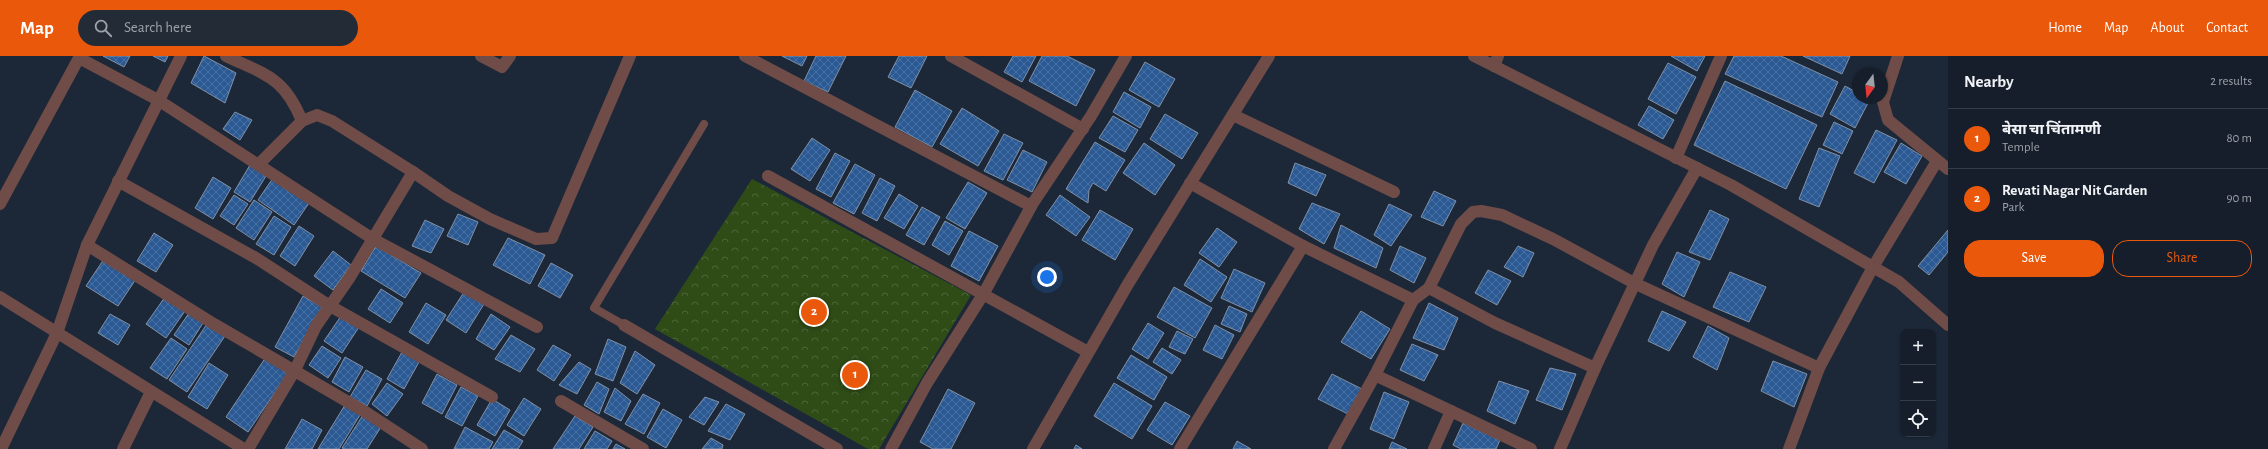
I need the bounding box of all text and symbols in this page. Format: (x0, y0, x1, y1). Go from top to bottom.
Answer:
search box (78, 10, 358, 46)
icon: search (92, 17, 114, 39)
text: Map (20, 19, 54, 38)
text: Search here (124, 20, 192, 35)
text: Home (2048, 21, 2082, 35)
text: Map (2104, 21, 2128, 35)
text: About (2150, 21, 2184, 35)
text: Contact (2206, 21, 2248, 35)
north arrow (1852, 68, 1888, 104)
text: Nearby (1964, 73, 2014, 90)
text: 2 results (2210, 75, 2252, 88)
text: बेसा चा चिंतामणी (2002, 122, 2101, 137)
text: 1 (1975, 132, 1979, 145)
text: 80 m (2226, 132, 2252, 145)
text: Temple (2002, 141, 2040, 154)
text: Revati Nagar Nit Garden (2002, 183, 2147, 198)
text: 2 (1974, 192, 1980, 205)
text: 90 m (2226, 192, 2252, 205)
text: Park (2002, 201, 2024, 214)
button: Save (1964, 240, 2104, 277)
button: Share (2112, 240, 2252, 277)
your location (1037, 267, 1057, 287)
pin: 2 (801, 297, 827, 327)
map controls (1900, 329, 1936, 437)
button: + (1900, 329, 1936, 365)
pin: 1 (842, 360, 868, 390)
button: − (1900, 365, 1936, 401)
button: locate (1900, 401, 1936, 437)

